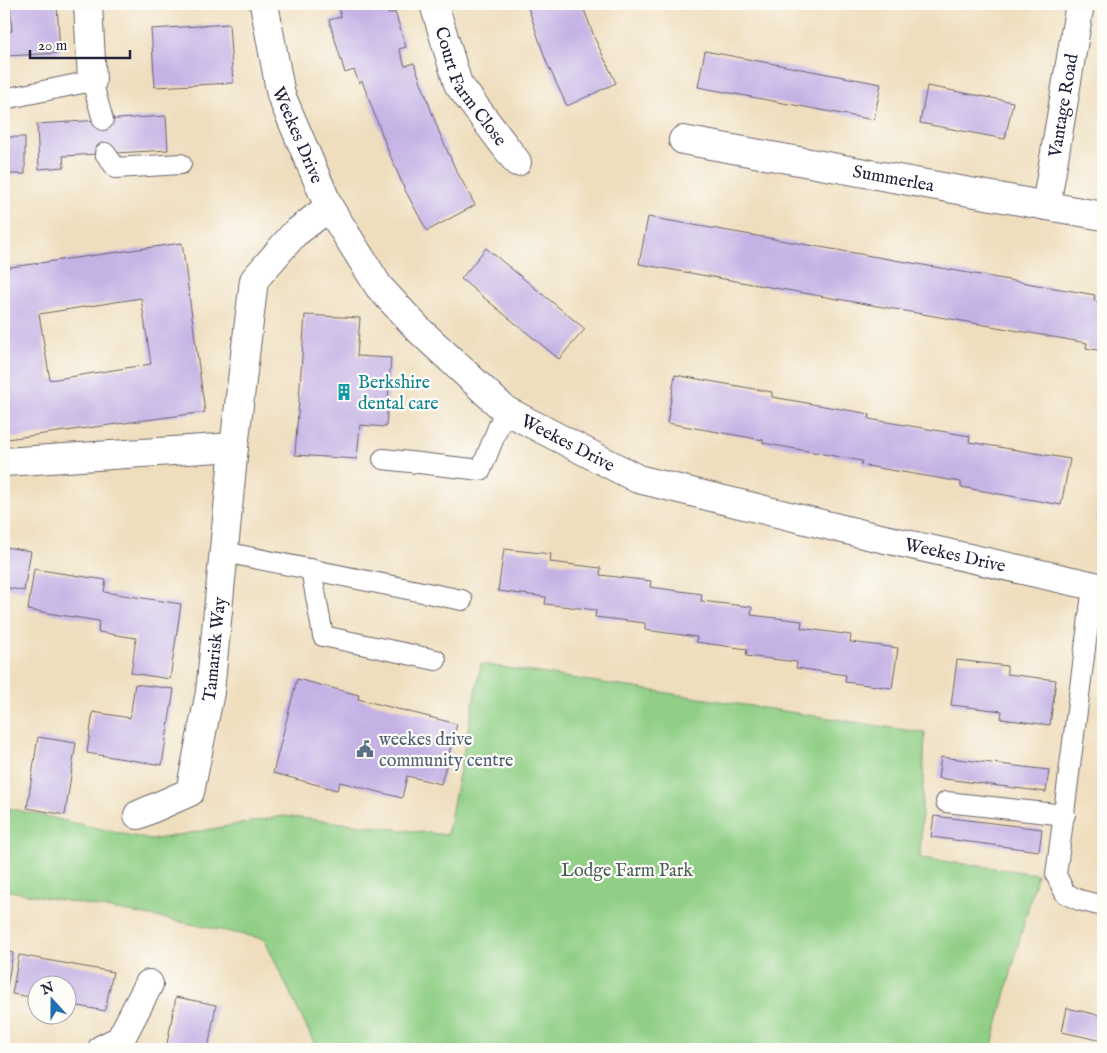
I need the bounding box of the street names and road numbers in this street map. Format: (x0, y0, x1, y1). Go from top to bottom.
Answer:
street label: Court Farm Close (428, 24, 511, 151)
street label: Vantage Road (1044, 52, 1084, 160)
street label: Weekes Drive (266, 84, 328, 187)
street label: Summerlea (851, 161, 936, 198)
street label: Weekes Drive (516, 410, 618, 478)
street label: Weekes Drive (902, 534, 1008, 579)
street label: Tamarisk Way (198, 596, 232, 704)

